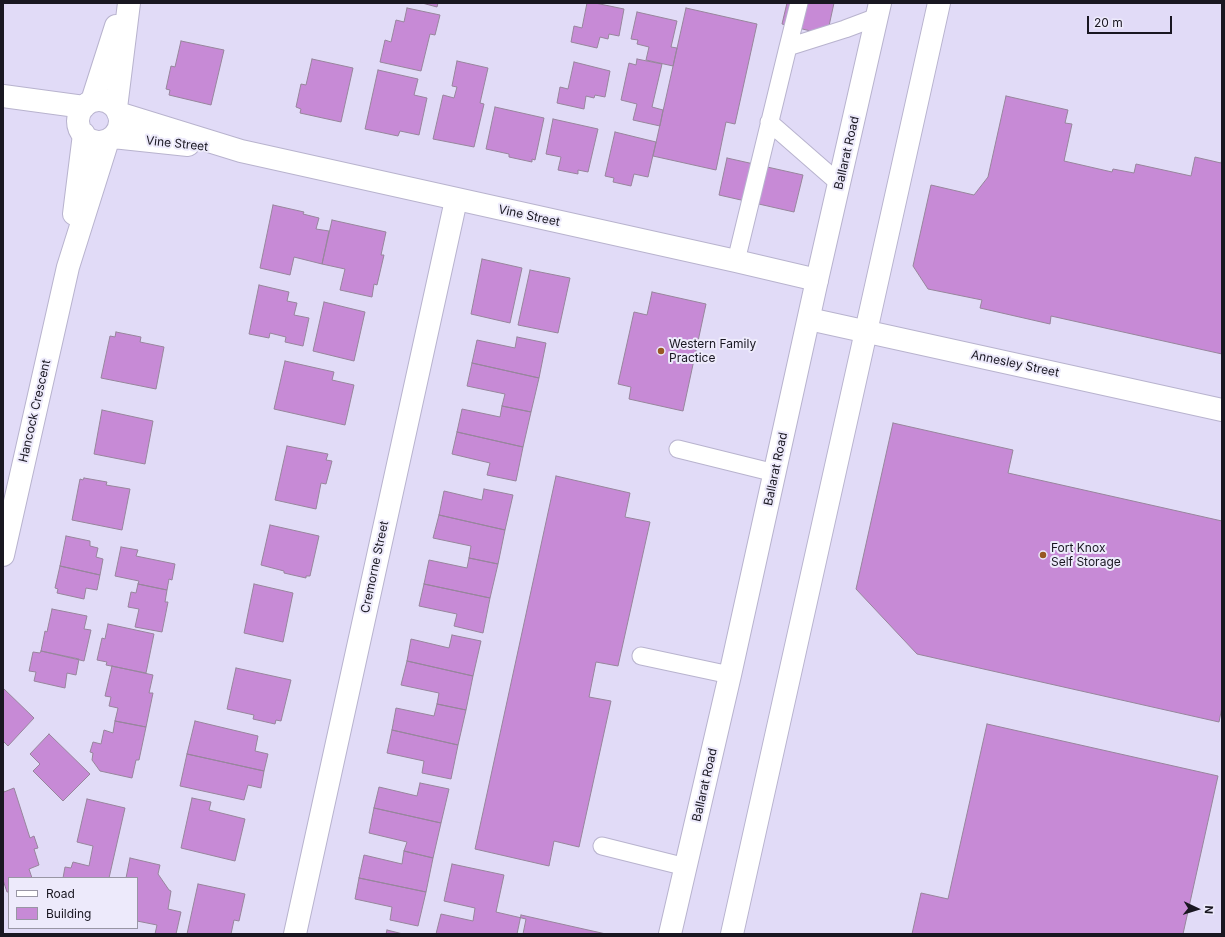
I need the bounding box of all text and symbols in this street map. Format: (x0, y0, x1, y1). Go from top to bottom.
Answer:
scale bar (1089, 8, 1174, 34)
text: 20 m (1094, 15, 1123, 30)
street label: Ballarat Road (832, 115, 862, 191)
street label: Vine Street (145, 134, 209, 154)
street label: Vine Street (497, 202, 561, 230)
place label: Western Family Practice (669, 337, 756, 365)
marker: Western Family Practice (656, 346, 666, 356)
street label: Annesley Street (970, 348, 1060, 380)
street label: Hancock Crescent (16, 358, 54, 464)
street label: Ballarat Road (761, 431, 791, 507)
street label: Cremorne Street (358, 520, 392, 614)
place label: Fort Knox Self Storage (1051, 541, 1121, 569)
marker: Fort Knox Self Storage (1038, 550, 1048, 560)
street label: Ballarat Road (690, 747, 720, 823)
legend (8, 877, 138, 929)
text: Road (46, 886, 75, 901)
north arrow (1177, 889, 1217, 929)
text: N (1202, 905, 1216, 915)
text: Building (46, 906, 91, 921)

